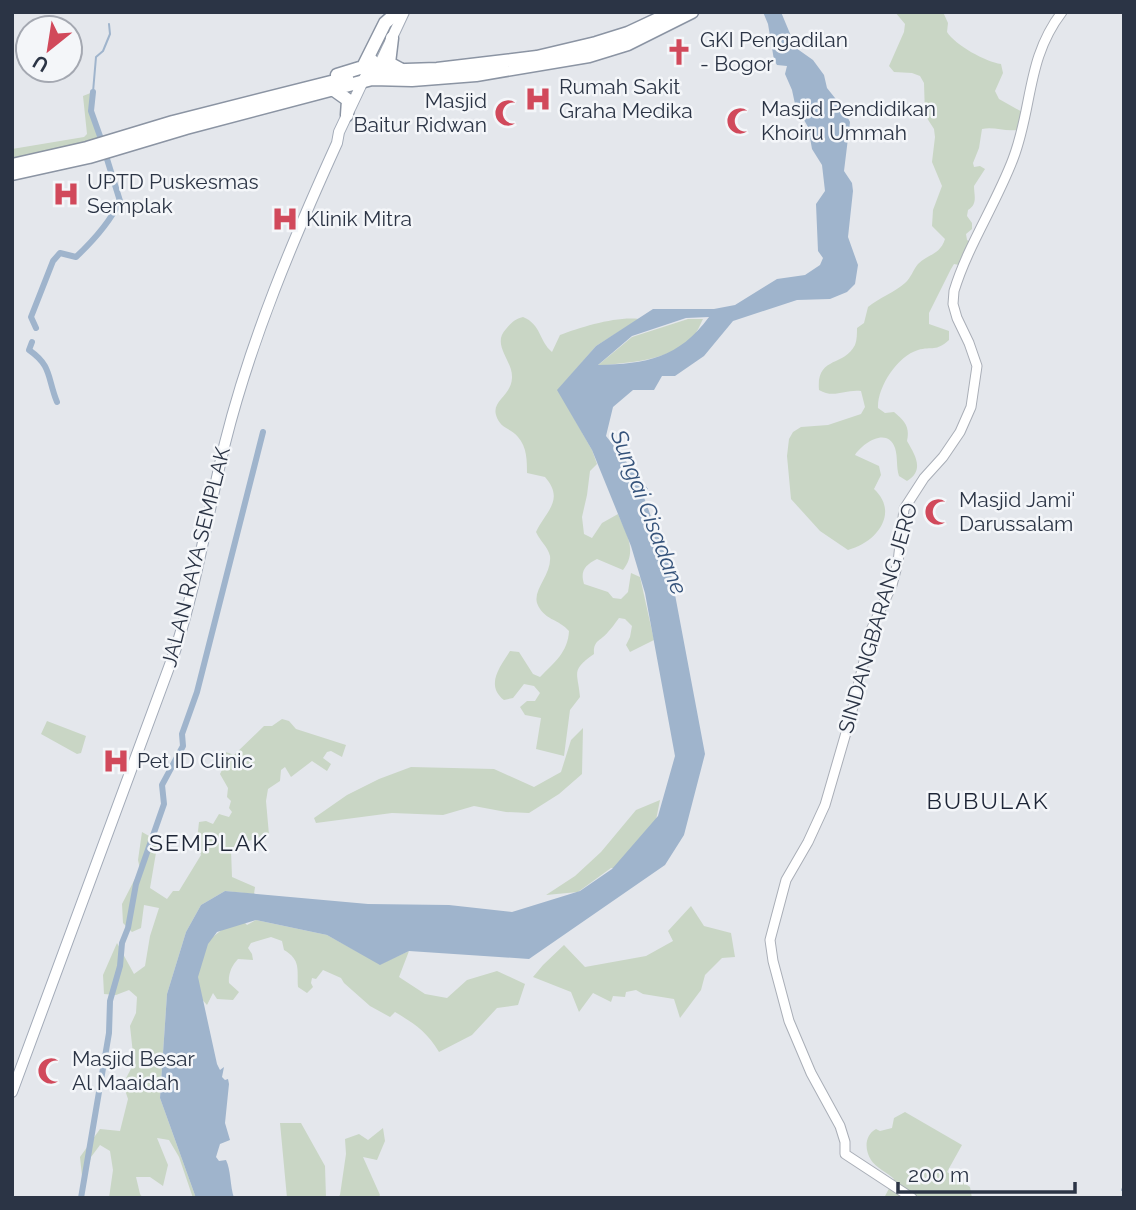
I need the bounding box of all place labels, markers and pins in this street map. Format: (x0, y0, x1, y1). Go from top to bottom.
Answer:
place label: GKI Pengadilan - Bogor (700, 27, 848, 76)
church icon: GKI Pengadilan - Bogor (664, 37, 694, 67)
place label: Rumah Sakit Graha Medika (559, 74, 693, 123)
hospital icon: Rumah Sakit Graha Medika (523, 84, 553, 114)
place label: Masjid Baitur Ridwan (354, 88, 487, 137)
place label: Masjid Pendidikan Khoiru Ummah (761, 96, 936, 145)
mosque icon: Masjid Baitur Ridwan (493, 98, 523, 128)
mosque icon: Masjid Pendidikan Khoiru Ummah (725, 106, 755, 136)
place label: UPTD Puskesmas Semplak (87, 169, 259, 218)
hospital icon: UPTD Puskesmas Semplak (51, 179, 81, 209)
hospital icon: Klinik Mitra (270, 204, 300, 234)
place label: Klinik Mitra (306, 206, 412, 231)
place label: Masjid Jami' Darussalam (959, 487, 1075, 536)
mosque icon: Masjid Jami' Darussalam (923, 497, 953, 527)
hospital icon: Pet ID Clinic (101, 746, 131, 776)
place label: Pet ID Clinic (137, 748, 253, 773)
place label: Masjid Besar Al Maaidah (72, 1046, 196, 1095)
mosque icon: Masjid Besar Al Maaidah (36, 1056, 66, 1086)

